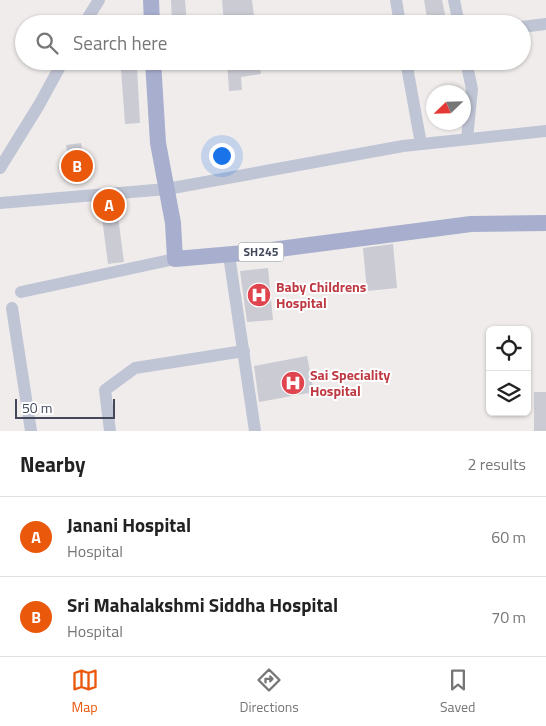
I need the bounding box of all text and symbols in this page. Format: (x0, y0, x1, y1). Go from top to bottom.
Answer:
search box (15, 15, 531, 70)
text: Search here (73, 28, 167, 57)
icon: search (33, 29, 61, 57)
north arrow (426, 85, 471, 130)
your location (209, 143, 235, 169)
pin: B (61, 147, 93, 185)
pin: A (93, 186, 125, 224)
road number: SH245 (238, 242, 284, 262)
place label: Baby Childrens Hospital (276, 276, 367, 313)
hospital icon: Baby Childrens Hospital (246, 282, 272, 308)
map controls (486, 326, 531, 416)
button: locate (486, 326, 531, 371)
place label: Sai Speciality Hospital (310, 364, 390, 401)
hospital icon: Sai Speciality Hospital (280, 370, 306, 396)
button: layers (486, 371, 531, 416)
scale bar (15, 396, 115, 419)
text: 50 m (22, 397, 52, 418)
text: Nearby (20, 448, 85, 480)
text: 2 results (467, 452, 526, 476)
text: Janani Hospital (67, 510, 191, 539)
text: A (31, 525, 41, 549)
text: 60 m (491, 525, 526, 549)
text: Hospital (67, 539, 123, 563)
text: Sri Mahalakshmi Siddha Hospital (67, 590, 338, 619)
text: B (31, 605, 41, 629)
text: 70 m (491, 605, 526, 629)
text: Hospital (67, 619, 123, 643)
tab: Map (71, 666, 99, 717)
tab: Directions (240, 666, 299, 717)
tab: Saved (440, 666, 476, 717)

